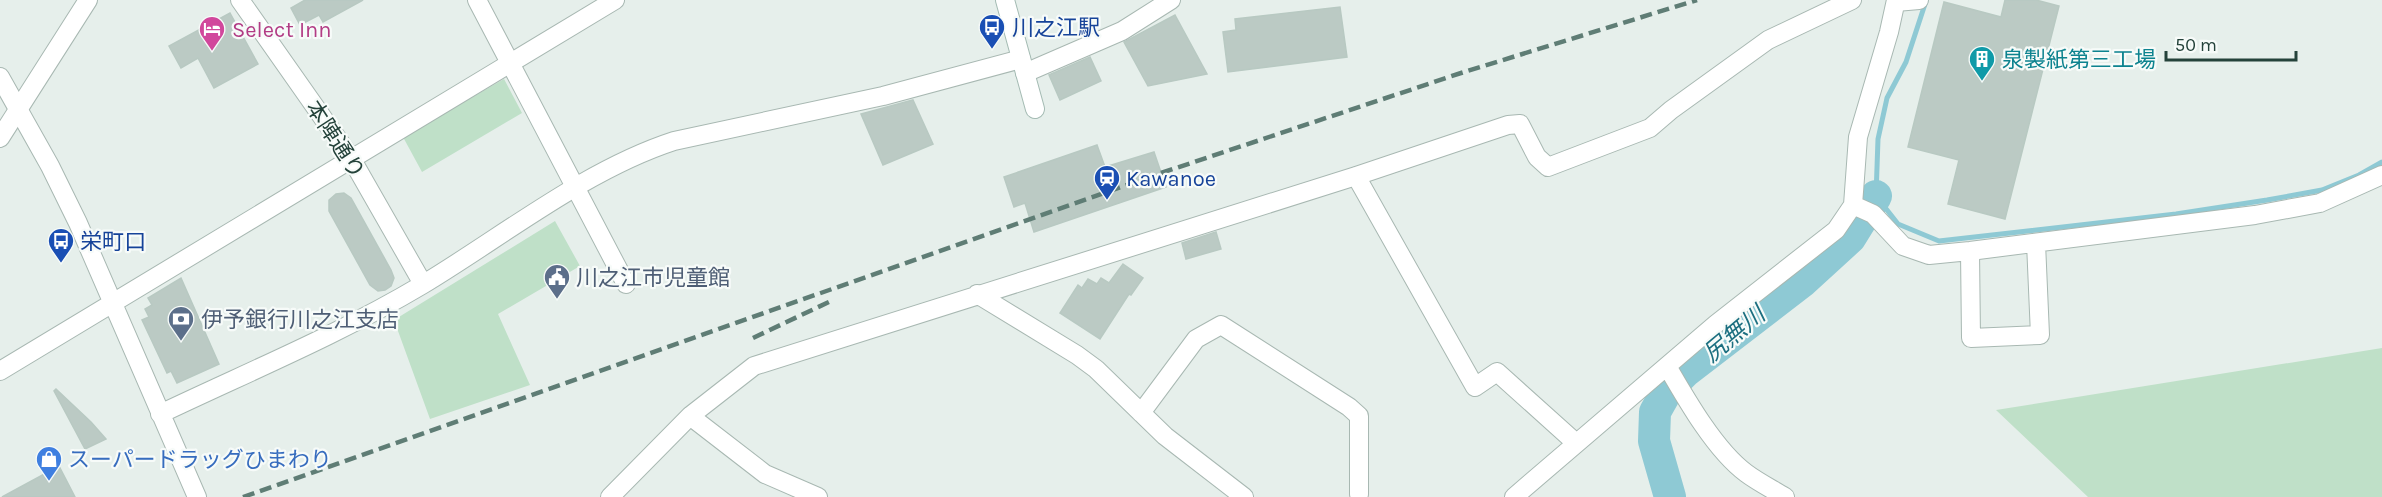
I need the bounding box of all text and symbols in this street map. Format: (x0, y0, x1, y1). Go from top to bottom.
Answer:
bus stop icon: 川之江駅 (977, 12, 1007, 50)
hotel icon: Select Inn (197, 14, 227, 52)
place label: 川之江駅 (1012, 15, 1100, 41)
place label: Select Inn (232, 17, 332, 43)
scale bar (2166, 24, 2296, 62)
text: 50 m (2175, 34, 2217, 56)
building icon: 泉製紙第三工場 (1967, 44, 1997, 82)
place label: 泉製紙第三工場 (2002, 47, 2156, 73)
street label: 本陣通り (300, 96, 370, 184)
station icon: Kawanoe (1092, 163, 1122, 201)
place label: Kawanoe (1126, 166, 1216, 192)
bus stop icon: 栄町口 (46, 226, 76, 264)
place label: 栄町口 (80, 229, 146, 255)
public building icon: 川之江市児童館 (542, 262, 572, 300)
place label: 川之江市児童館 (576, 265, 730, 291)
water label: 尻無川 (1697, 298, 1773, 368)
bank icon: 伊予銀行川之江支店 (166, 304, 196, 342)
place label: 伊予銀行川之江支店 (201, 307, 399, 333)
shop icon: スーパードラッグひまわり (34, 444, 64, 482)
place label: スーパードラッグひまわり (68, 447, 332, 473)

